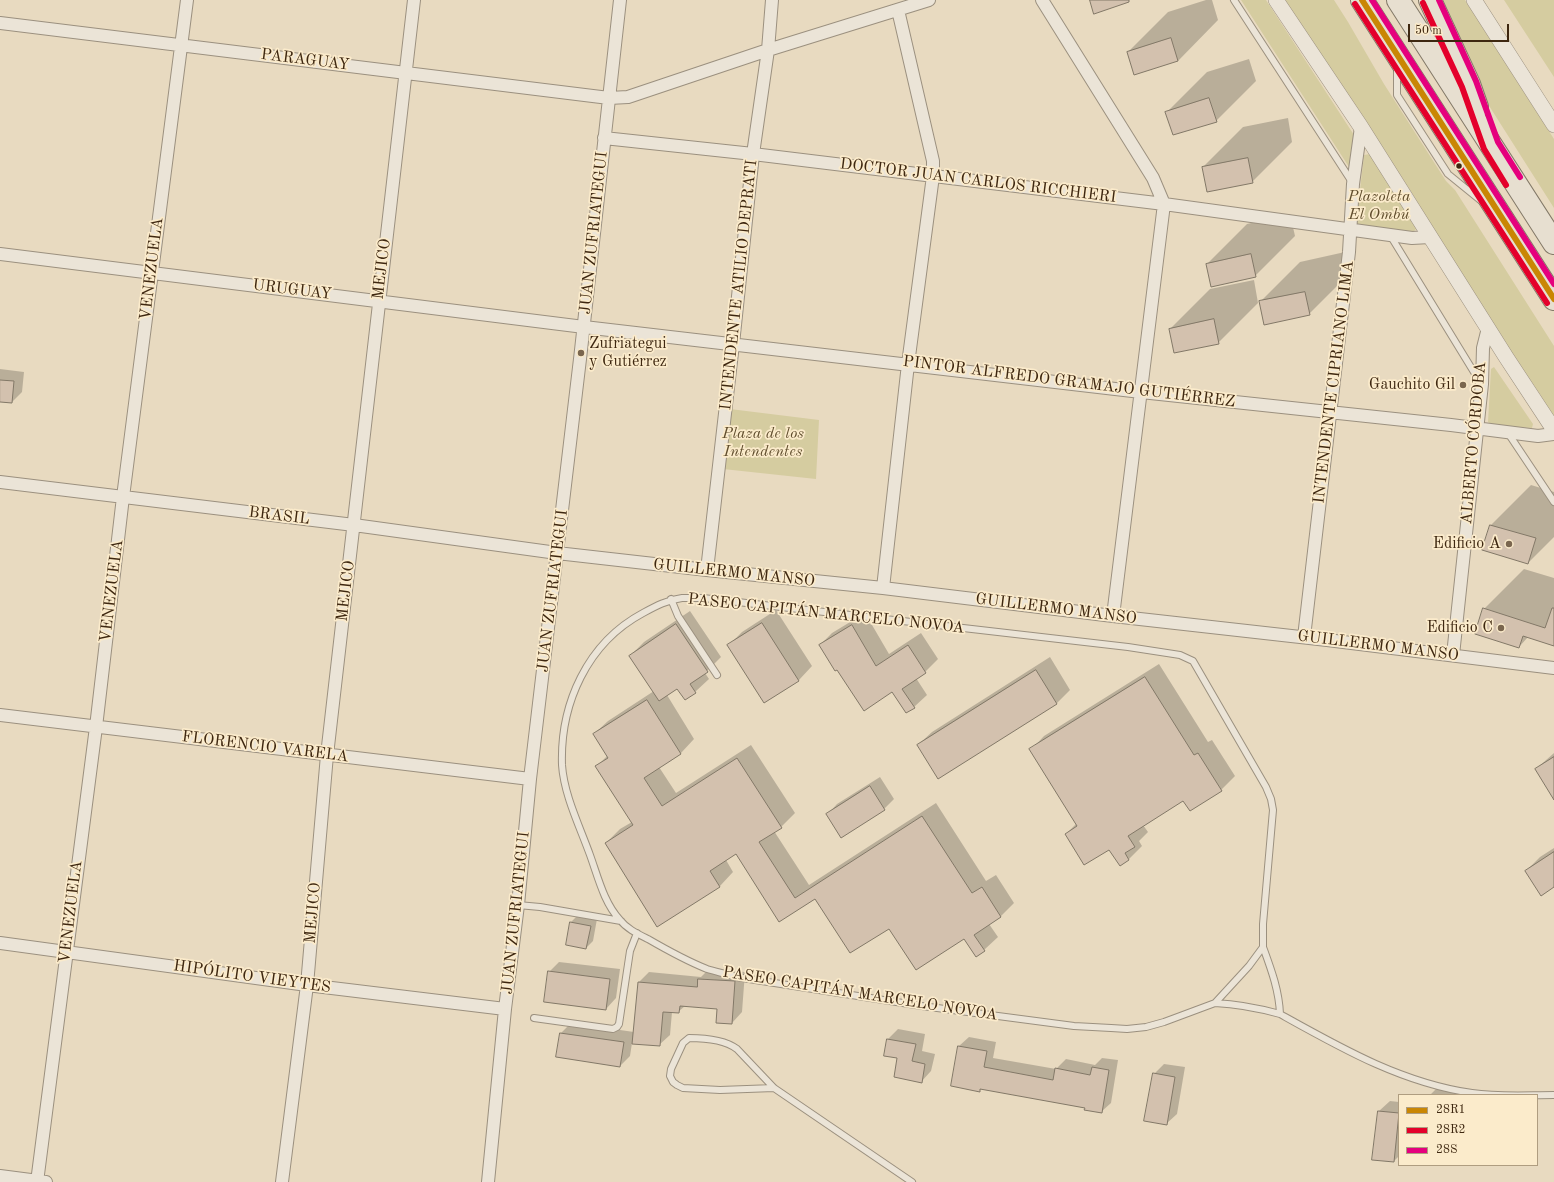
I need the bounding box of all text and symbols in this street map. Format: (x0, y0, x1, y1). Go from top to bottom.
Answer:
scale bar (1410, 16, 1511, 42)
text: 50 m (1415, 25, 1442, 37)
street label: PARAGUAY (260, 45, 350, 75)
street label: JUAN ZUFRIATEGUI (576, 151, 612, 315)
street label: DOCTOR JUAN CARLOS RICCHIERI (839, 155, 1117, 207)
street label: INTENDENTE ATILIO DEPRATI (716, 159, 762, 411)
unlabelled marker (1454, 161, 1464, 171)
park label: Plazoleta El Ombú (1347, 187, 1411, 225)
street label: VENEZUELA (136, 216, 168, 322)
street label: MEJICO (369, 237, 395, 301)
street label: INTENDENTE CIPRIANO LIMA (1310, 259, 1358, 505)
street label: URUGUAY (251, 276, 333, 304)
place label: Zufriategui y Gutiérrez (589, 334, 667, 372)
marker: Zufriategui y Gutiérrez (576, 348, 586, 358)
street label: PINTOR ALFREDO GRAMAJO GUTIÉRREZ (902, 352, 1236, 412)
street label: ALBERTO CÓRDOBA (1457, 361, 1491, 525)
place label: Gauchito Gil (1369, 375, 1455, 395)
marker: Gauchito Gil (1458, 380, 1468, 390)
park label: Plaza de los Intendentes (722, 424, 804, 462)
street label: BRASIL (247, 503, 311, 529)
street label: JUAN ZUFRIATEGUI (533, 509, 573, 673)
place label: Edificio A (1433, 534, 1501, 554)
street label: VENEZUELA (96, 538, 128, 644)
marker: Edificio A (1504, 539, 1514, 549)
street label: GUILLERMO MANSO (652, 555, 816, 591)
street label: MEJICO (333, 559, 359, 623)
street label: PASEO CAPITÁN MARCELO NOVOA (687, 590, 965, 638)
street label: GUILLERMO MANSO (974, 590, 1138, 628)
place label: Edificio C (1426, 618, 1493, 638)
marker: Edificio C (1496, 623, 1506, 633)
street label: GUILLERMO MANSO (1296, 627, 1460, 665)
street label: FLORENCIO VARELA (180, 727, 350, 767)
street label: JUAN ZUFRIATEGUI (498, 831, 534, 995)
street label: VENEZUELA (55, 859, 87, 965)
street label: MEJICO (301, 882, 325, 944)
street label: HIPÓLITO VIEYTES (172, 956, 332, 998)
street label: PASEO CAPITÁN MARCELO NOVOA (721, 963, 999, 1025)
legend (1398, 1094, 1538, 1166)
text: 28R1 (1436, 1104, 1465, 1116)
text: 28R2 (1436, 1124, 1465, 1136)
text: 28S (1436, 1144, 1457, 1156)

